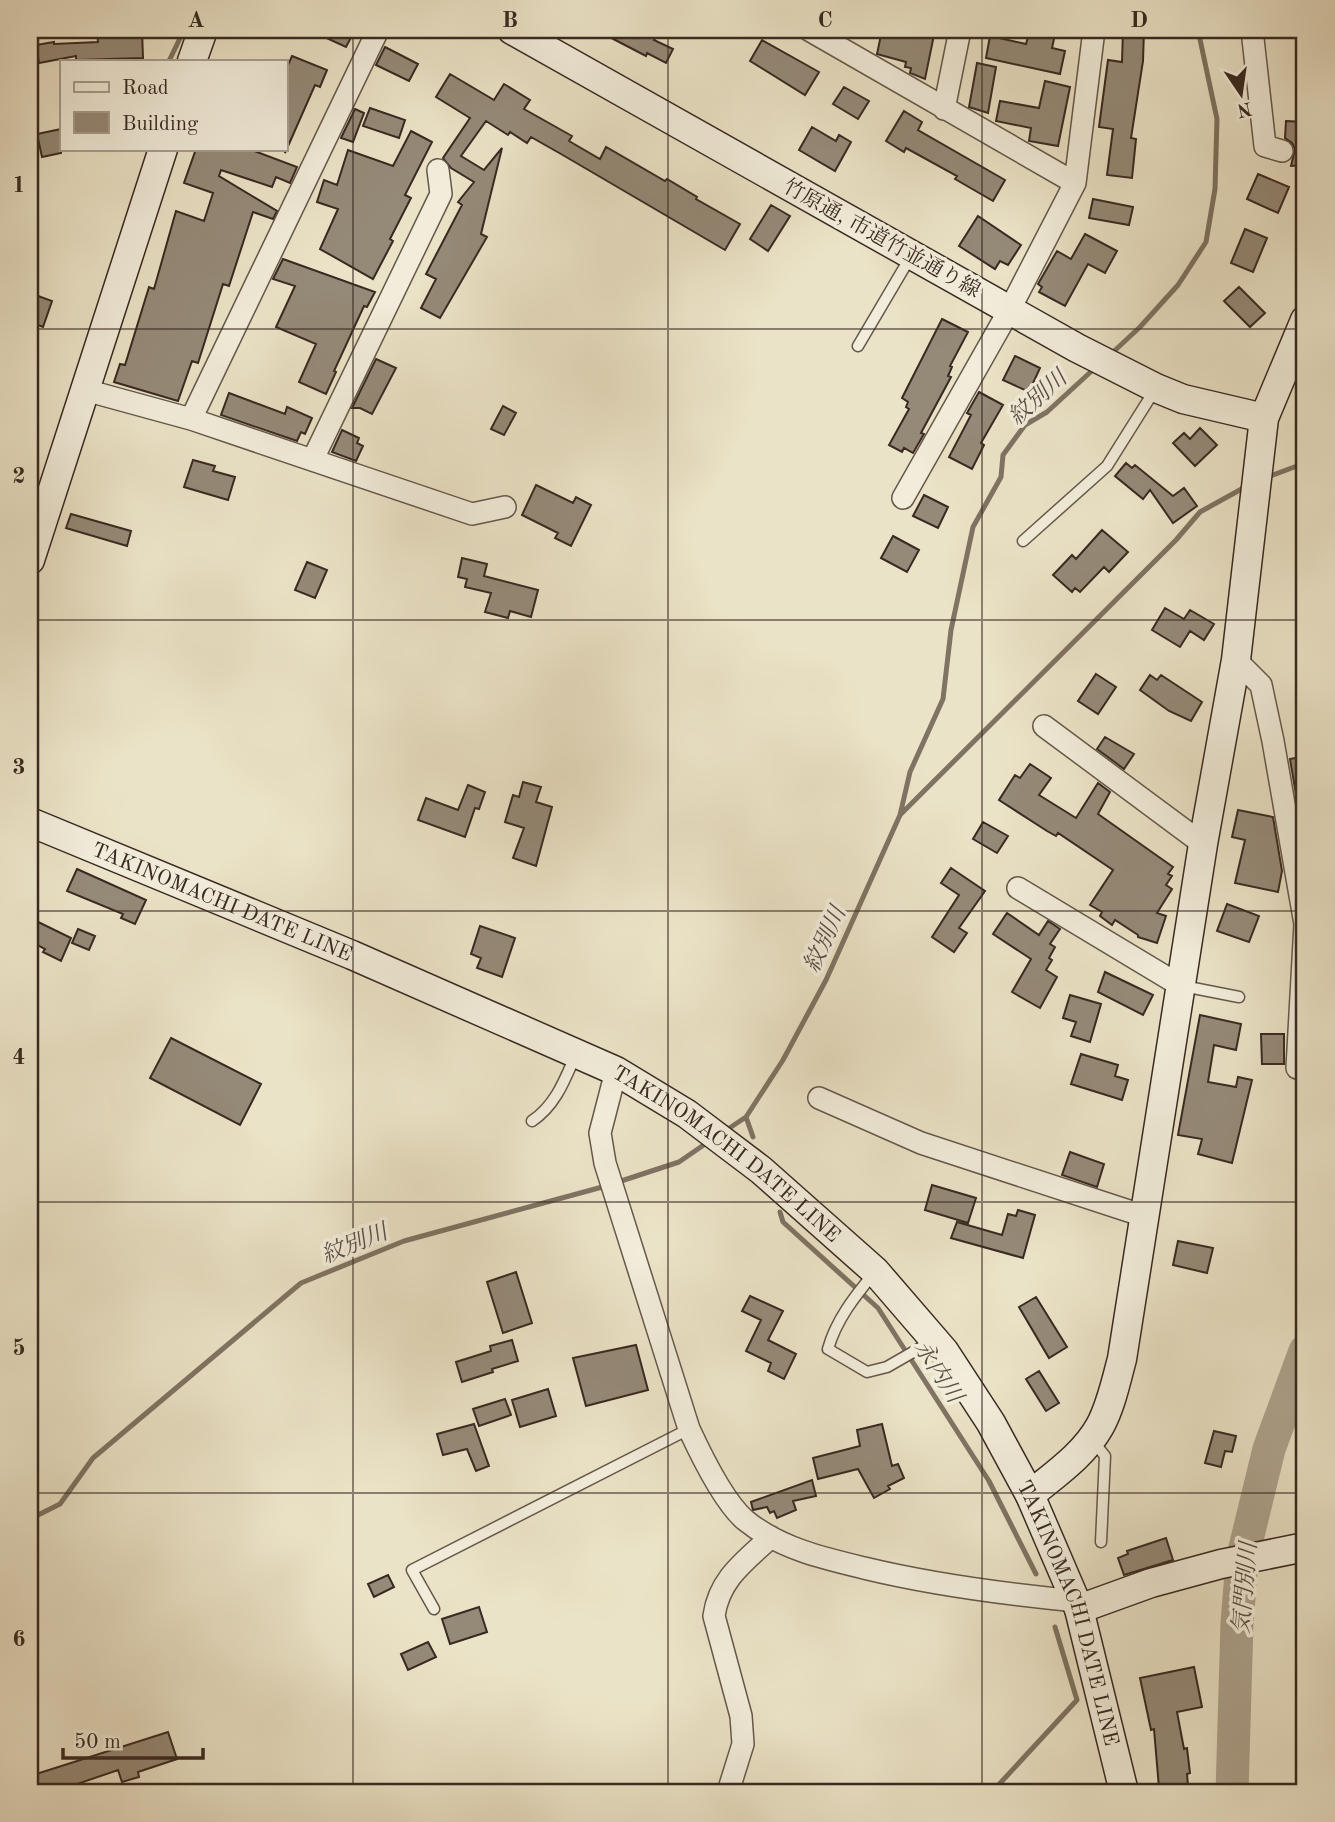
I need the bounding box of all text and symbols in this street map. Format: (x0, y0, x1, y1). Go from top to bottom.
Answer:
text: A (187, 9, 205, 32)
text: B (502, 9, 518, 32)
text: C (817, 9, 833, 32)
text: D (1130, 9, 1148, 32)
legend (60, 60, 287, 150)
north arrow (1206, 60, 1276, 130)
text: Road (122, 78, 169, 99)
text: N (1235, 97, 1253, 119)
text: Building (122, 114, 199, 135)
text: 1 (12, 174, 26, 197)
street label: 竹原通, 市道竹並通り線 (779, 175, 984, 302)
water label: 紋別川 (1003, 363, 1074, 430)
text: 2 (12, 465, 26, 488)
text: 3 (12, 756, 26, 779)
street label: TAKINOMACHI DATE LINE (88, 840, 355, 966)
water label: 紋別川 (799, 900, 852, 976)
text: 4 (12, 1046, 26, 1069)
street label: TAKINOMACHI DATE LINE (608, 1063, 843, 1247)
water label: 紋別川 (318, 1218, 394, 1268)
water label: 永内川 (909, 1336, 969, 1410)
text: 5 (12, 1337, 26, 1360)
street label: TAKINOMACHI DATE LINE (1012, 1477, 1121, 1748)
water label: 気門別川 (1228, 1538, 1261, 1635)
text: 6 (12, 1628, 26, 1651)
scale bar (63, 1717, 203, 1761)
text: 50 m (74, 1732, 121, 1753)

